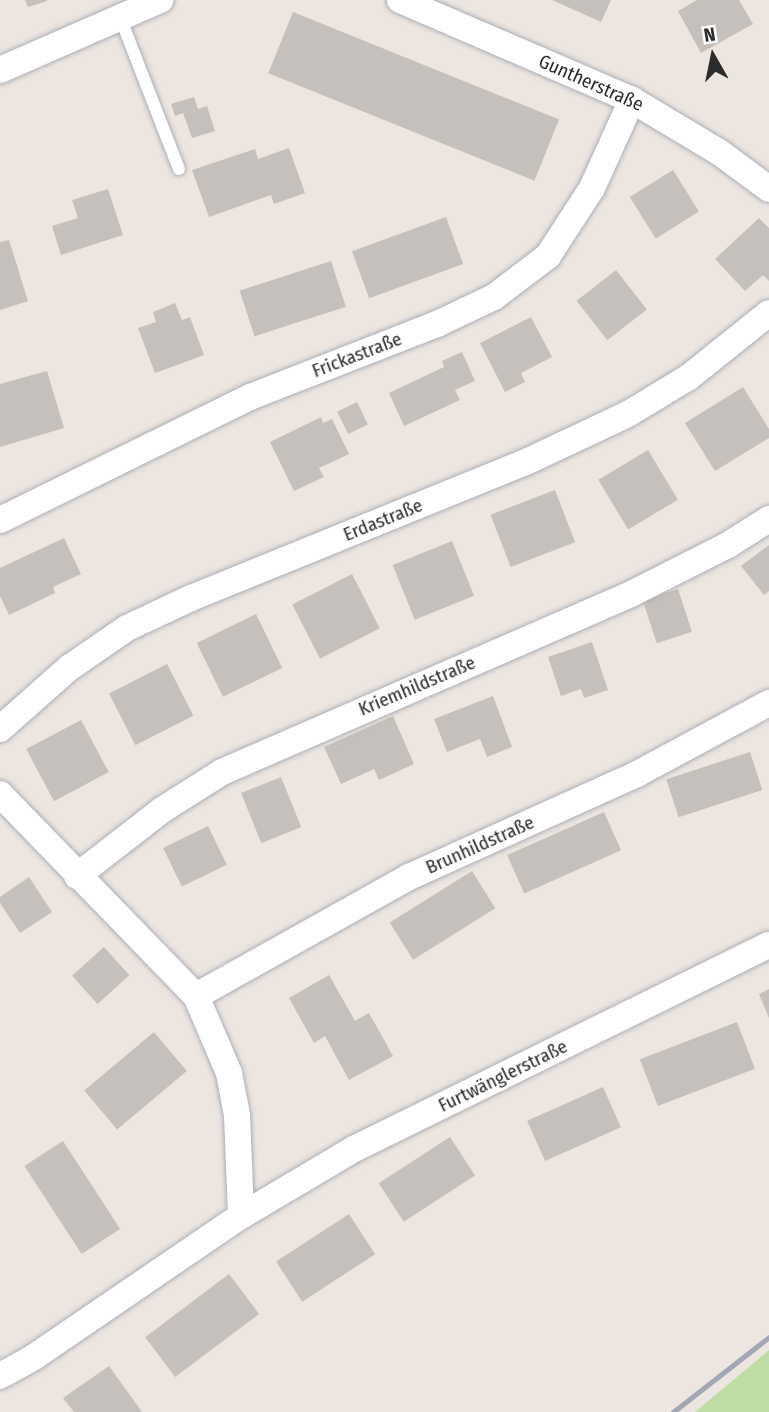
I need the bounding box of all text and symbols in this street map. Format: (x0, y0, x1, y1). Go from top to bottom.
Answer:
north arrow (678, 21, 748, 91)
text: N (702, 23, 717, 47)
street label: Guntherstraße (535, 50, 647, 116)
street label: Frickastraße (309, 327, 405, 383)
street label: Erdastraße (340, 494, 426, 546)
street label: Kriemhildstraße (355, 651, 479, 721)
street label: Brunhildstraße (422, 811, 538, 879)
street label: Furtwänglerstraße (435, 1035, 571, 1117)

